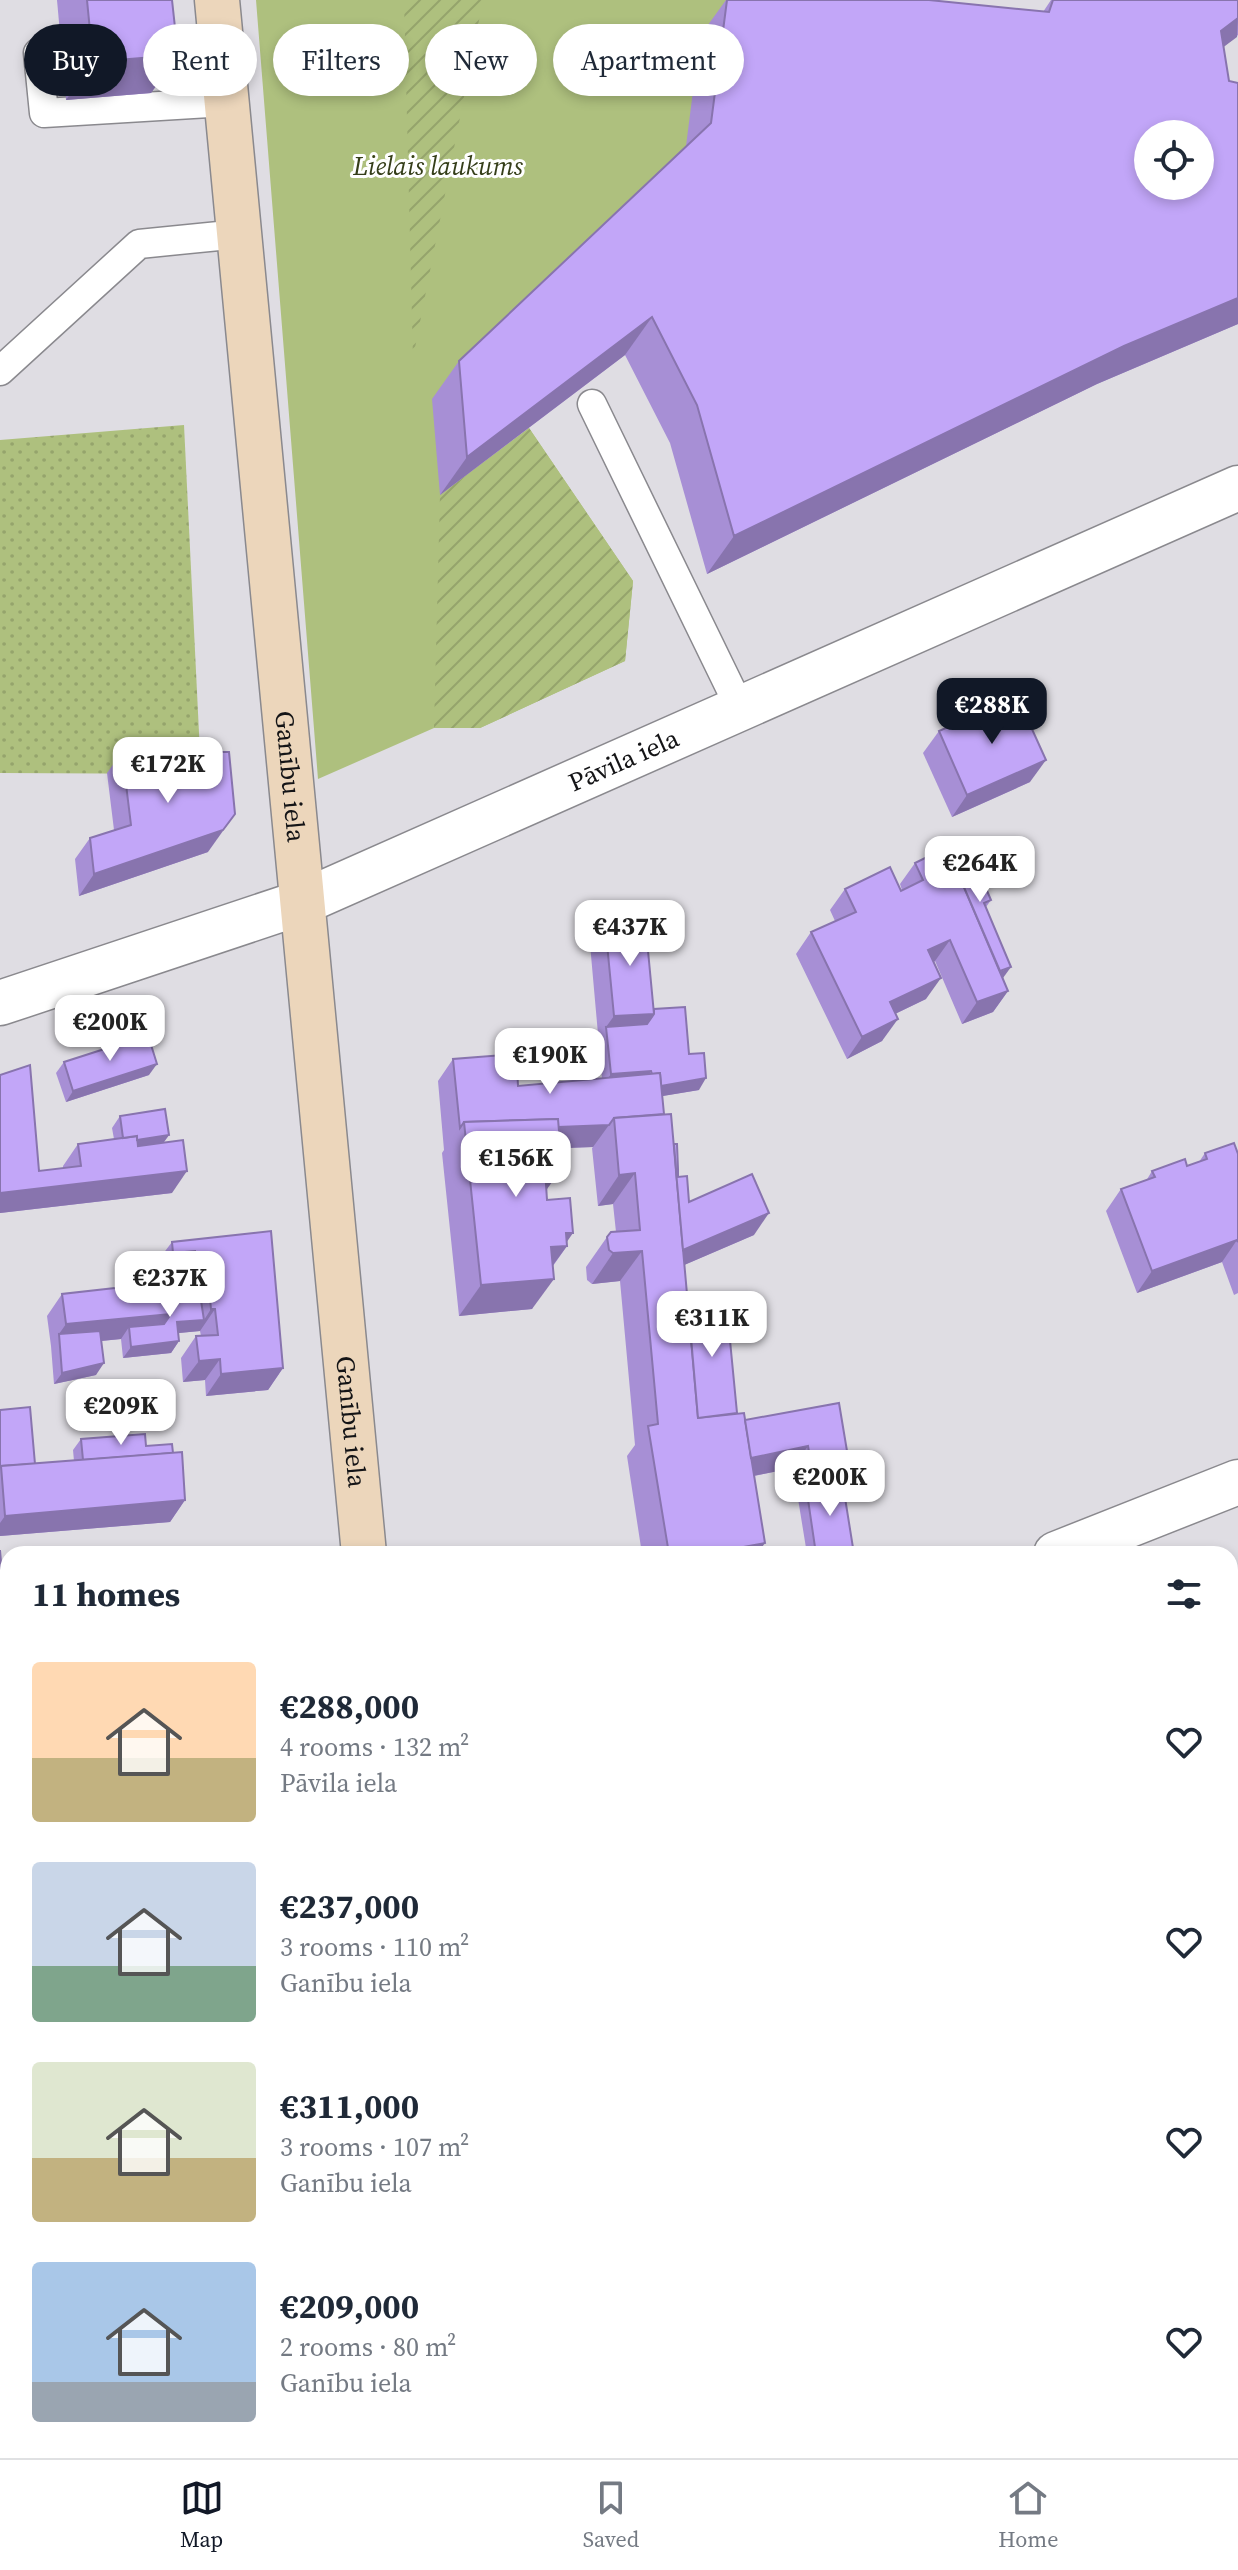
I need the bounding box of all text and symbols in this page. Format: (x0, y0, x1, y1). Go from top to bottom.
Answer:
chip: Buy (24, 24, 127, 96)
chip: Rent (143, 24, 257, 96)
chip: Filters (273, 24, 409, 96)
chip: New (425, 24, 537, 96)
chip: Apartment (553, 24, 744, 96)
map controls (1134, 120, 1214, 200)
button: locate (1134, 120, 1214, 200)
park label: Lielais laukums (352, 148, 524, 184)
pin: €288K (936, 678, 1048, 746)
text: €288K (955, 686, 1029, 722)
street label: Ganību iela (266, 709, 315, 845)
street label: Pāvila iela (563, 720, 685, 800)
pin: €172K (112, 737, 224, 805)
text: €172K (131, 745, 205, 781)
pin: €264K (924, 836, 1036, 904)
text: €264K (943, 844, 1017, 880)
pin: €437K (574, 900, 686, 968)
text: €437K (593, 908, 667, 944)
pin: €200K (54, 995, 166, 1063)
text: €200K (73, 1003, 147, 1039)
pin: €190K (494, 1028, 606, 1096)
text: €190K (513, 1036, 587, 1072)
pin: €156K (460, 1131, 572, 1199)
text: €156K (479, 1139, 553, 1175)
pin: €237K (114, 1251, 226, 1319)
text: €237K (133, 1259, 207, 1295)
pin: €311K (656, 1291, 768, 1359)
text: €311K (675, 1299, 749, 1335)
street label: Ganību iela (327, 1354, 376, 1490)
pin: €209K (65, 1379, 177, 1447)
text: €209K (84, 1387, 158, 1423)
pin: €200K (774, 1450, 886, 1518)
text: €200K (793, 1458, 867, 1494)
text: 11 homes (32, 1571, 180, 1617)
icon: filters (1162, 1572, 1206, 1616)
text: €288,000 (280, 1683, 419, 1729)
icon: home (96, 1694, 192, 1790)
icon: heart (1162, 1720, 1206, 1764)
text: 4 rooms · 132 m² (280, 1729, 469, 1765)
text: Pāvila iela (280, 1765, 397, 1801)
text: €237,000 (280, 1883, 419, 1929)
icon: home (96, 1894, 192, 1990)
icon: heart (1162, 1920, 1206, 1964)
text: 3 rooms · 110 m² (280, 1929, 469, 1965)
text: Ganību iela (280, 1965, 412, 2001)
text: €311,000 (280, 2083, 419, 2129)
icon: home (96, 2094, 192, 2190)
icon: heart (1162, 2120, 1206, 2164)
text: 3 rooms · 107 m² (280, 2129, 469, 2165)
text: Ganību iela (280, 2165, 412, 2201)
text: €209,000 (280, 2283, 419, 2329)
icon: home (96, 2294, 192, 2390)
icon: heart (1162, 2320, 1206, 2364)
text: 2 rooms · 80 m² (280, 2329, 456, 2365)
text: Ganību iela (280, 2365, 412, 2401)
tab: Map (180, 2476, 224, 2554)
tab: Saved (583, 2476, 639, 2554)
tab: Home (998, 2476, 1058, 2554)

